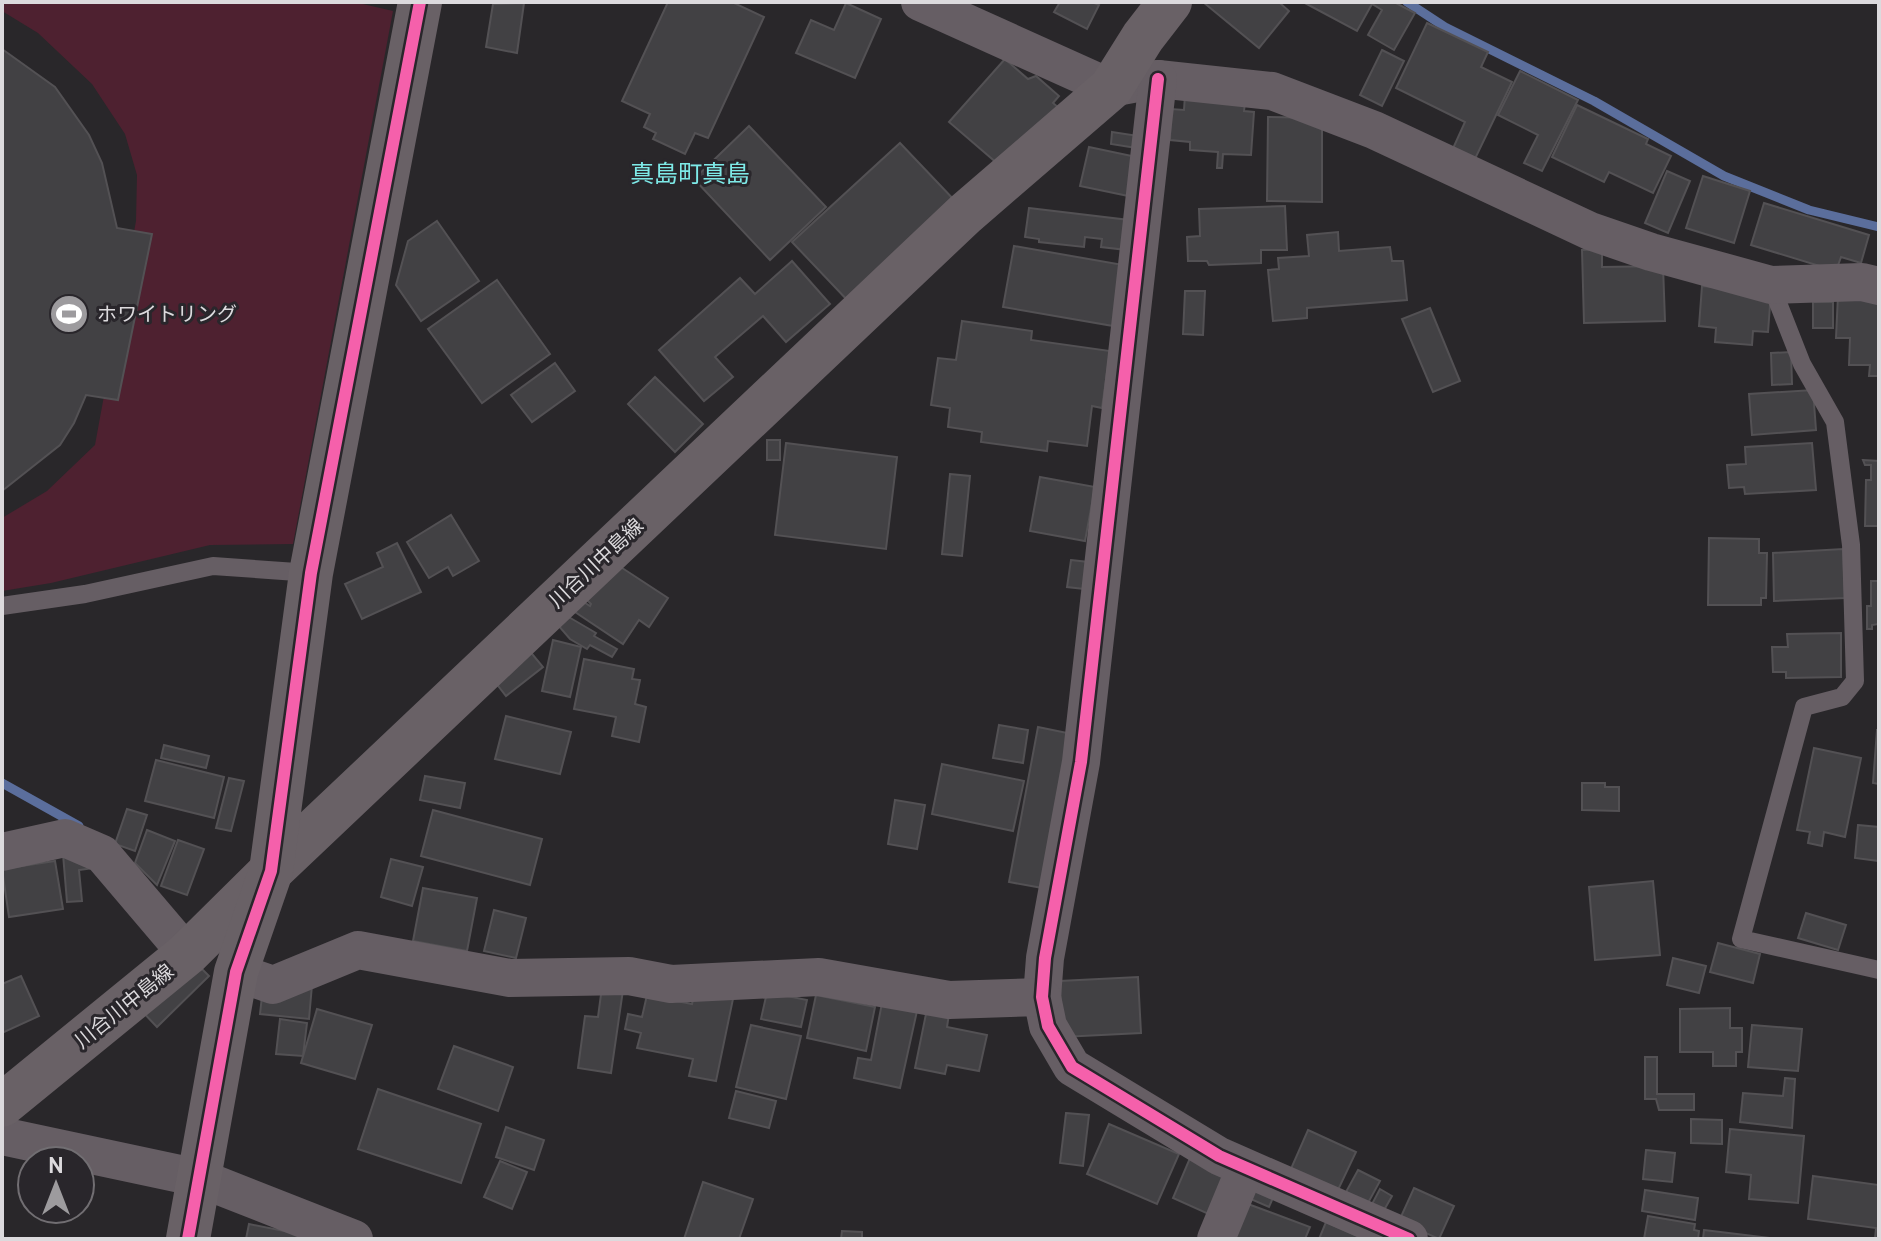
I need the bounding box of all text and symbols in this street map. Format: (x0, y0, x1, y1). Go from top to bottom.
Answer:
district label: 真島町真島 (630, 161, 750, 191)
sports icon: ホワイトリング (48, 293, 90, 335)
place label: ホワイトリング (97, 303, 237, 329)
street label: 川合川中島線 (545, 514, 650, 615)
street label: 川合川中島線 (70, 960, 180, 1055)
north arrow (16, 1145, 96, 1225)
text: N (48, 1154, 64, 1181)

